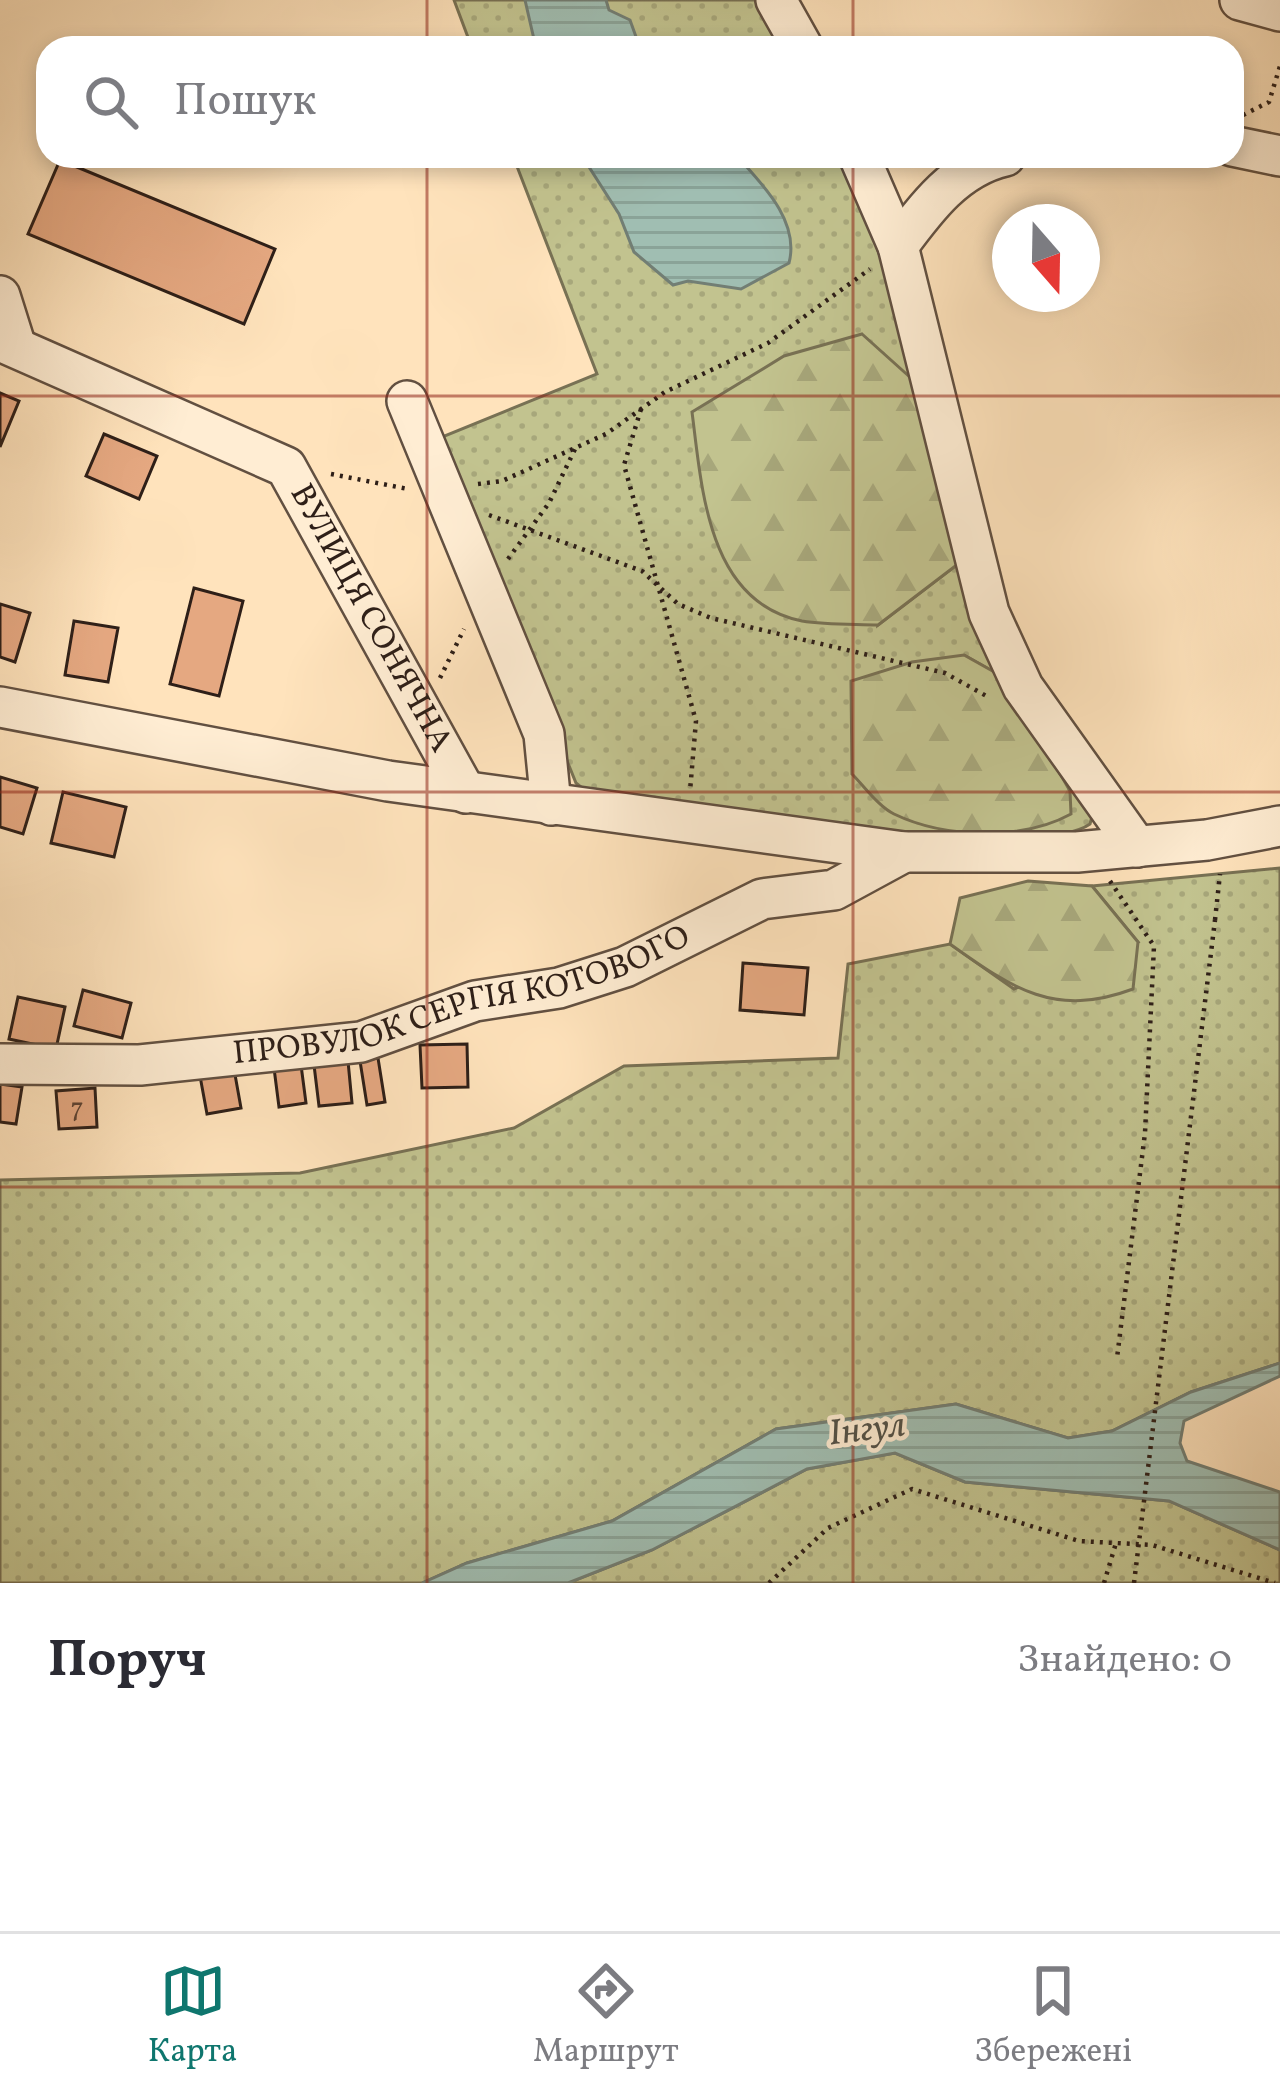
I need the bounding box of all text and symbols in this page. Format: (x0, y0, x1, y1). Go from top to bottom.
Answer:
search box (36, 36, 1244, 168)
icon: search (78, 69, 144, 135)
text: Пошук (174, 71, 317, 134)
north arrow (992, 204, 1100, 312)
street label: ВУЛИЦЯ СОНЯЧНА (277, 476, 463, 761)
street label: ПРОВУЛОК СЕРГІЯ КОТОВОГО (231, 915, 699, 1078)
house number: 7 (70, 1090, 84, 1128)
water label: Інгул (826, 1402, 908, 1460)
text: Поруч (48, 1626, 206, 1697)
text: Знайдено: 0 (1017, 1634, 1232, 1688)
tab: Карта (148, 1958, 237, 2076)
tab: Маршрут (533, 1958, 679, 2076)
tab: Збережені (974, 1958, 1132, 2076)

